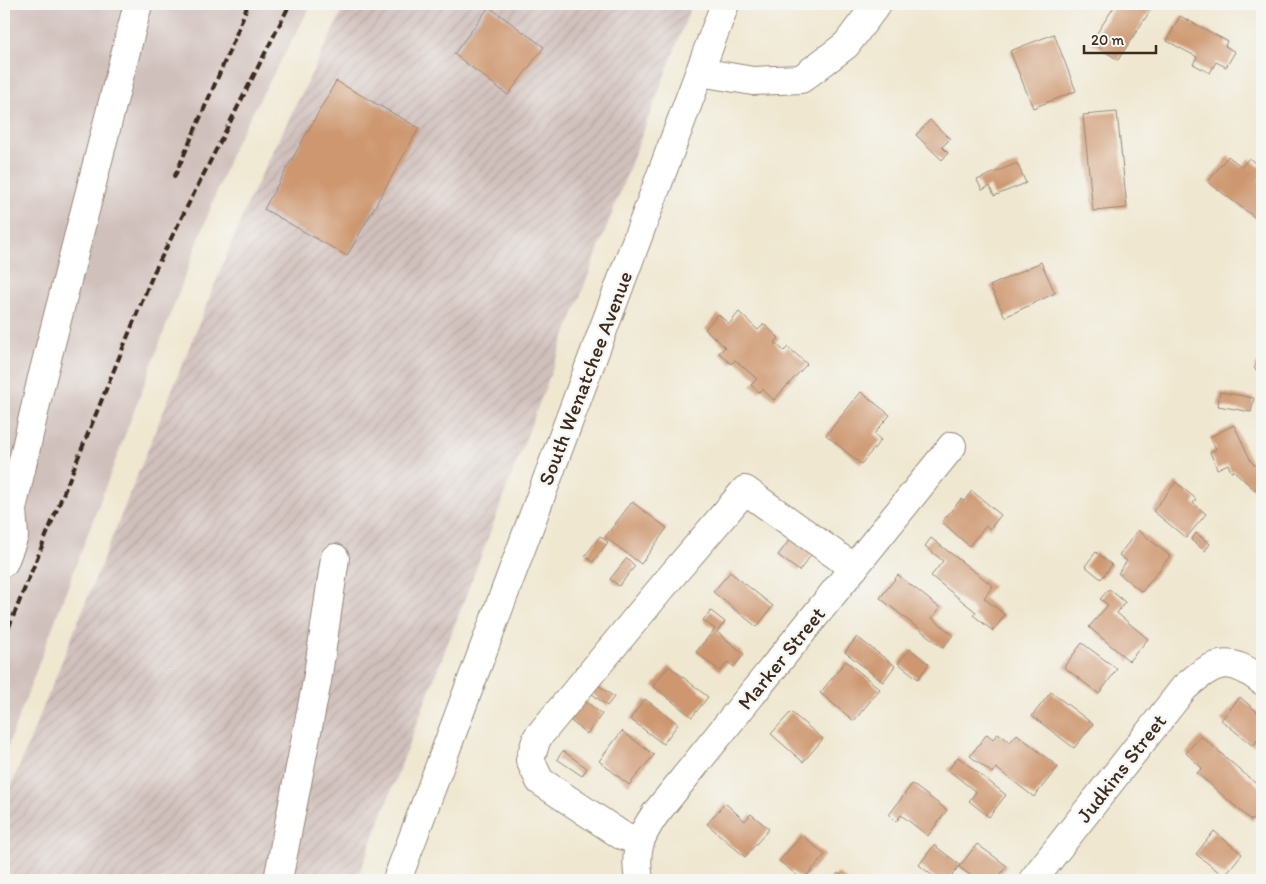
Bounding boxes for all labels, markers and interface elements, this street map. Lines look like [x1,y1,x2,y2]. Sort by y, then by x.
scale bar [1084,22,1156,54]
text: 20 m [1091,31,1125,49]
street label: South Wenatchee Avenue [533,267,637,489]
street label: Marker Street [732,601,830,715]
street label: Judkins Street [1071,709,1171,827]

